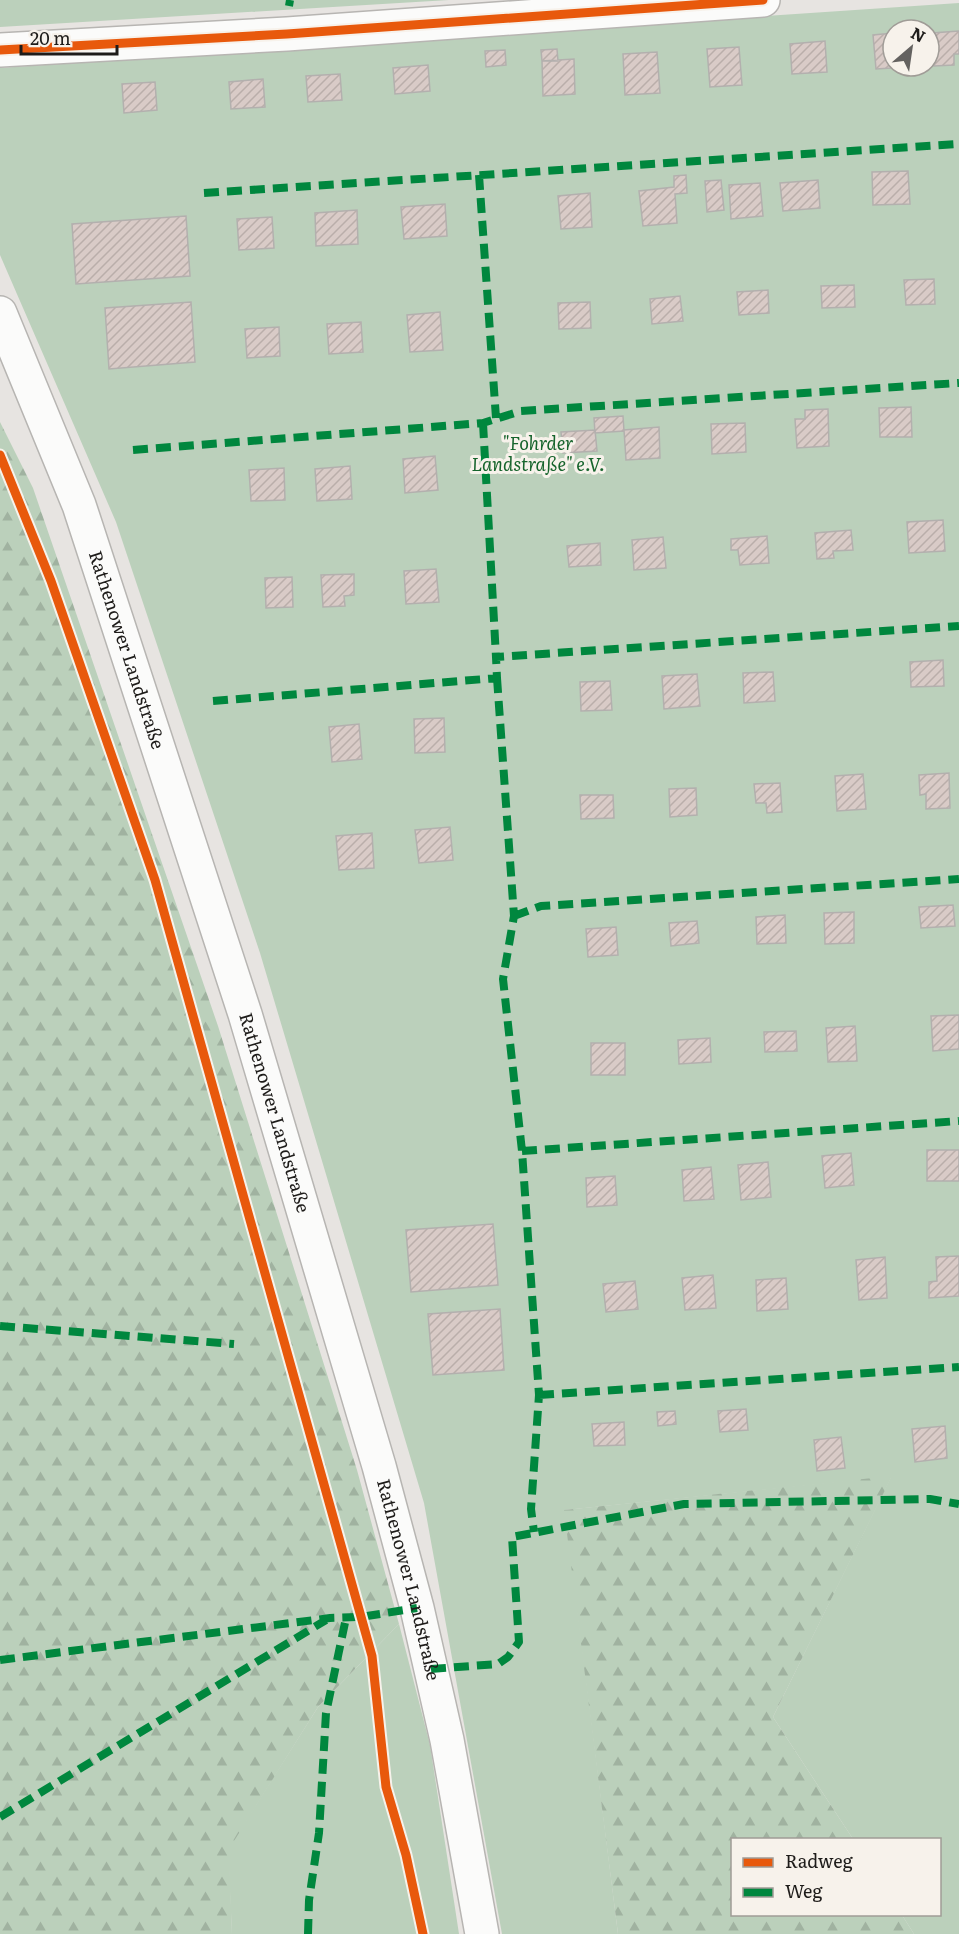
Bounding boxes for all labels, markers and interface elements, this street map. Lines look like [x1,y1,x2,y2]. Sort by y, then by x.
scale bar [21,18,117,56]
north arrow [881,18,941,78]
text: N [907,20,930,48]
text: 20 m [30,24,71,51]
park label: "Fohrder Landstraße" e.V. [471,429,605,477]
street label: Rathenower Landstraße [83,547,173,752]
street label: Rathenower Landstraße [233,1009,318,1216]
street label: Rathenower Landstraße [371,1476,448,1683]
legend [731,1838,941,1916]
text: Radweg [785,1847,854,1874]
text: Weg [785,1877,823,1904]

